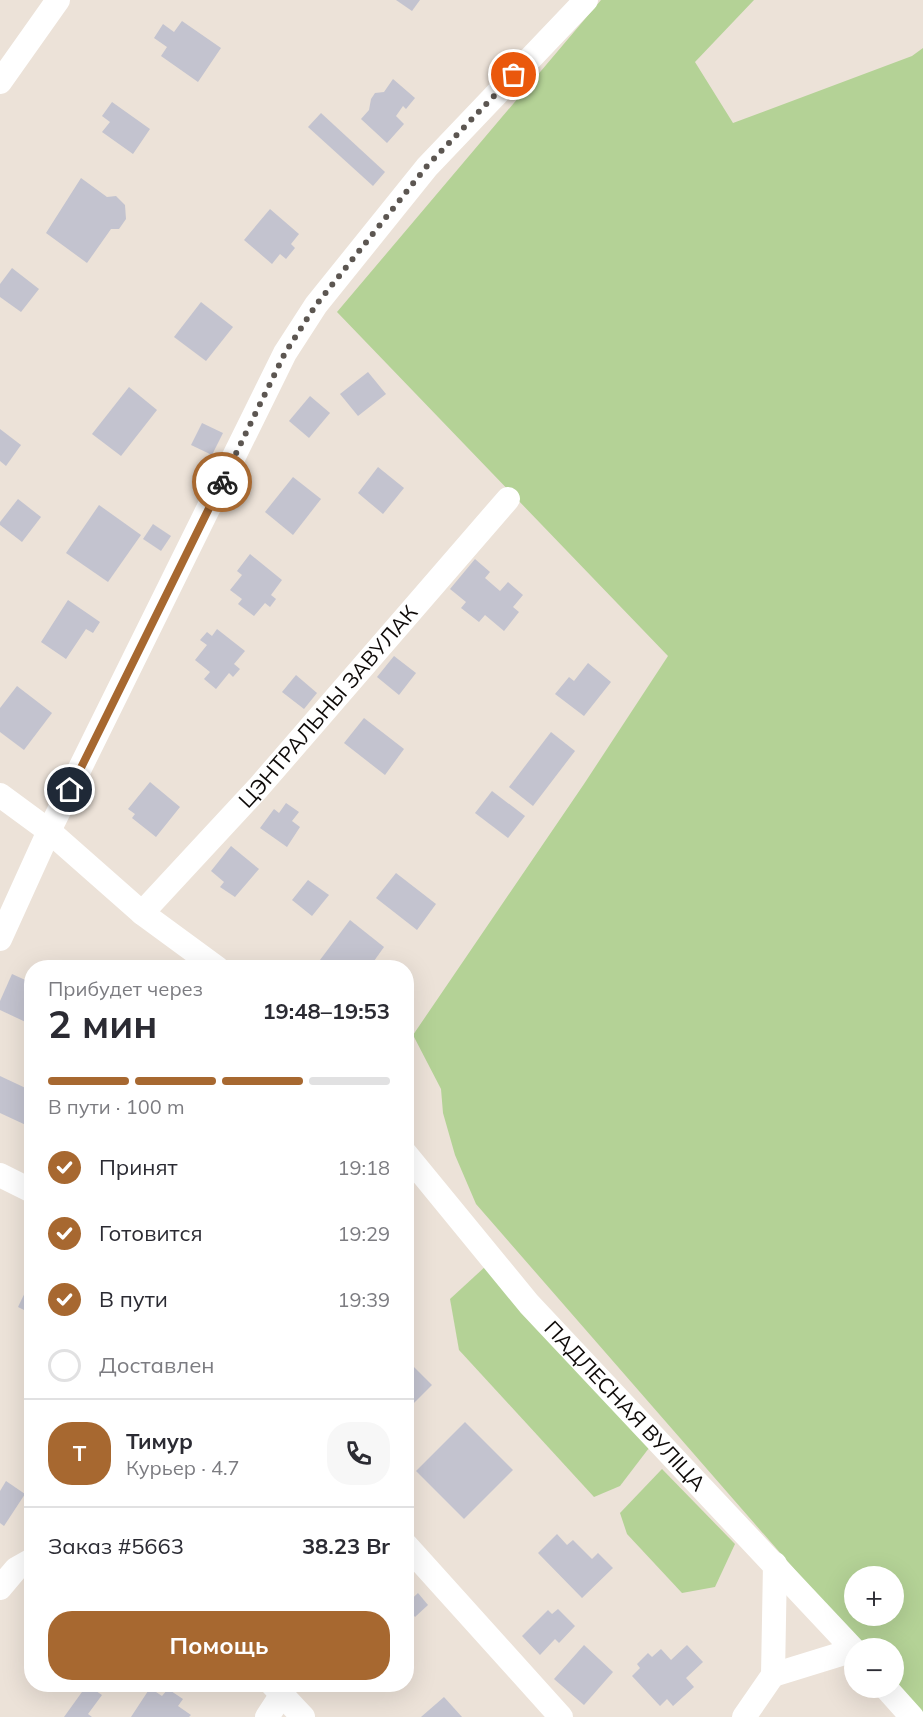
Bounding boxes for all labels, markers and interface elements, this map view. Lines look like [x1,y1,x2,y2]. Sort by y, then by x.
pin [488,49,539,100]
icon: bag [497,58,530,91]
courier [192,452,252,512]
icon: bike [206,466,239,499]
street label: ЦЭНТРАЛЬНЫ ЗАВУЛАК [233,599,422,813]
pin [44,764,95,815]
icon: home [53,773,86,806]
text: Прибудет через [48,976,203,1001]
text: 19:48–19:53 [262,997,390,1025]
text: 2 мин [48,999,157,1048]
text: В пути · 100 m [48,1094,184,1119]
icon: check [48,1151,81,1184]
text: Принят [99,1153,178,1181]
text: 19:18 [337,1155,390,1180]
icon: check [48,1217,81,1250]
text: Готовится [99,1219,203,1247]
text: 19:29 [337,1221,390,1246]
icon: check [48,1283,81,1316]
text: В пути [99,1285,168,1313]
text: 19:39 [337,1287,390,1312]
street label: ПАДЛЕСНАЯ ВУЛІЦА [539,1315,712,1496]
text: Доставлен [99,1351,215,1379]
button: phone [327,1422,390,1485]
text: Тимур [126,1427,193,1455]
text: Т [73,1439,86,1467]
text: Курьер · 4.7 [126,1455,240,1480]
text: Заказ #5663 [48,1532,184,1560]
text: 38.23 Br [302,1532,390,1560]
map controls [844,1566,904,1698]
button: + [844,1566,904,1626]
button: Помощь [48,1611,390,1680]
button: − [844,1638,904,1698]

